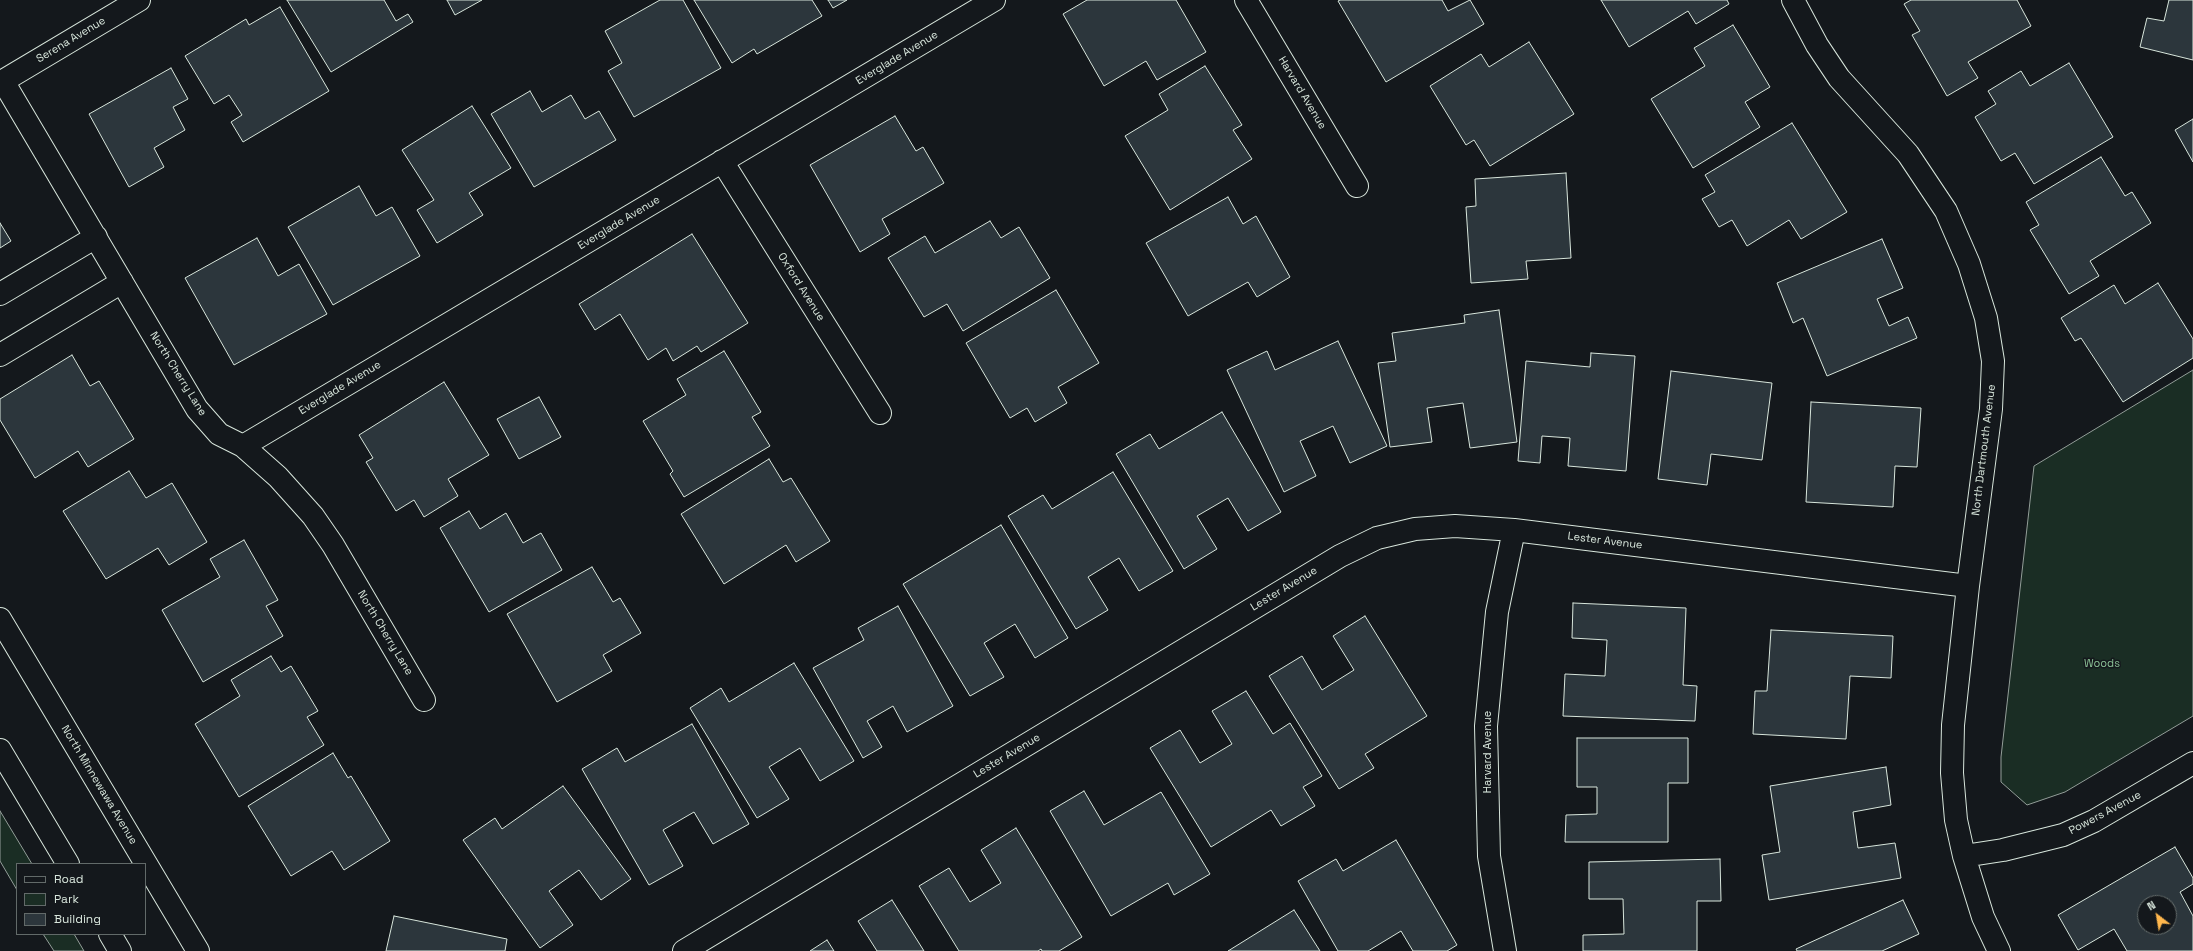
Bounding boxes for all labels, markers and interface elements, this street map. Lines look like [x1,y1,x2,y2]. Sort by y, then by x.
street label: Serena Avenue [34,14,108,66]
street label: Everglade Avenue [854,28,940,88]
street label: Harvard Avenue [1275,54,1329,132]
street label: Everglade Avenue [576,193,662,253]
street label: Oxford Avenue [775,250,827,324]
street label: North Cherry Lane [147,330,209,418]
street label: Everglade Avenue [297,358,383,418]
street label: North Dartmouth Avenue [1969,384,1999,516]
street label: Lester Avenue [1567,530,1643,552]
street label: Lester Avenue [1248,564,1320,614]
street label: North Cherry Lane [354,588,416,678]
park label: Woods [2084,657,2120,671]
street label: Harvard Avenue [1481,711,1495,793]
street label: North Minnewawa Avenue [58,723,140,847]
street label: Lester Avenue [971,731,1043,781]
street label: Powers Avenue [2067,788,2143,838]
legend [16,863,146,935]
text: Road [54,871,83,887]
text: Park [54,891,79,907]
north arrow [2137,895,2177,935]
text: N [2145,898,2158,913]
text: Building [54,911,101,927]

